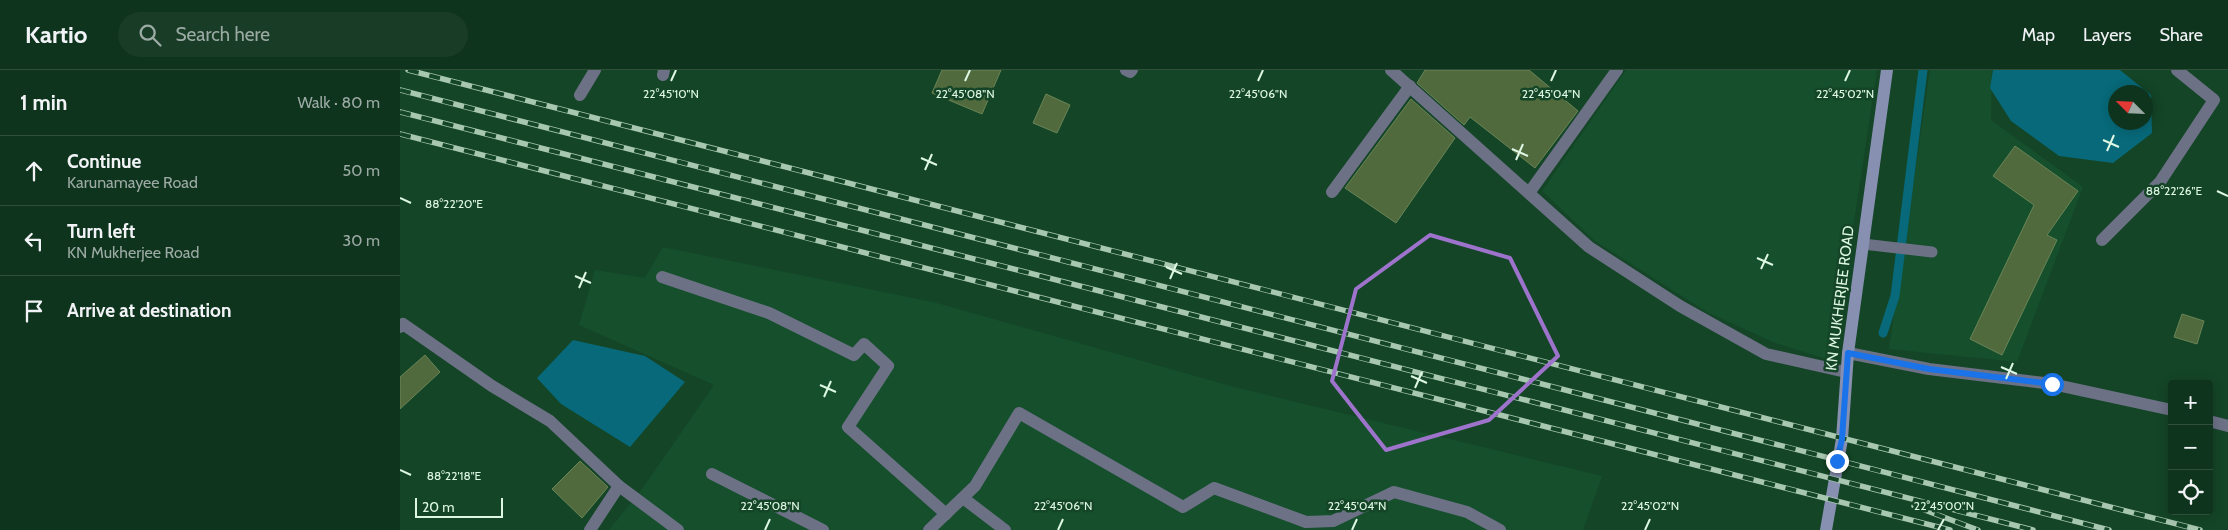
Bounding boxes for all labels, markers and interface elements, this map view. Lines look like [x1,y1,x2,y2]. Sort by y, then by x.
search box [118,12,468,57]
text: Kartio [25,20,88,49]
icon: search [136,21,164,49]
text: Search here [176,23,270,46]
text: Map [2022,24,2055,46]
text: Layers [2083,24,2132,46]
text: Share [2160,24,2203,46]
north arrow [2108,85,2153,130]
text: 22°45'10"N [643,86,699,101]
text: 22°45'08"N [935,86,995,101]
text: 22°45'06"N [1229,86,1287,101]
text: 22°45'04"N [1522,86,1580,101]
text: 22°45'02"N [1816,86,1874,101]
text: 1 min [20,90,67,115]
text: Walk · 80 m [297,93,380,112]
text: Continue [67,150,141,173]
icon: ahead [20,157,48,185]
text: 50 m [343,161,380,180]
text: Karunamayee Road [67,173,198,192]
text: 88°22'26"E [2146,183,2202,198]
text: 88°22'20"E [425,196,483,211]
text: Turn left [67,220,135,243]
street label: KN MUKHERJEE ROAD [1822,224,1858,372]
icon: left [20,227,48,255]
text: 30 m [343,231,380,250]
text: KN Mukherjee Road [67,243,199,262]
icon: arrive [20,297,48,325]
text: Arrive at destination [67,299,231,322]
route start [2041,373,2064,396]
map controls [2168,380,2213,515]
button: + [2168,380,2213,425]
button: − [2168,425,2213,470]
route end [1826,450,1849,473]
text: 88°22'18"E [427,468,482,483]
button: locate [2168,470,2213,515]
scale bar [415,495,502,518]
text: 20 m [422,498,455,516]
text: 22°45'08"N [740,498,800,513]
text: 22°45'06"N [1034,498,1092,513]
text: 22°45'04"N [1328,498,1386,513]
text: 22°45'02"N [1621,498,1679,513]
text: 22°45'00"N [1914,498,1974,513]

